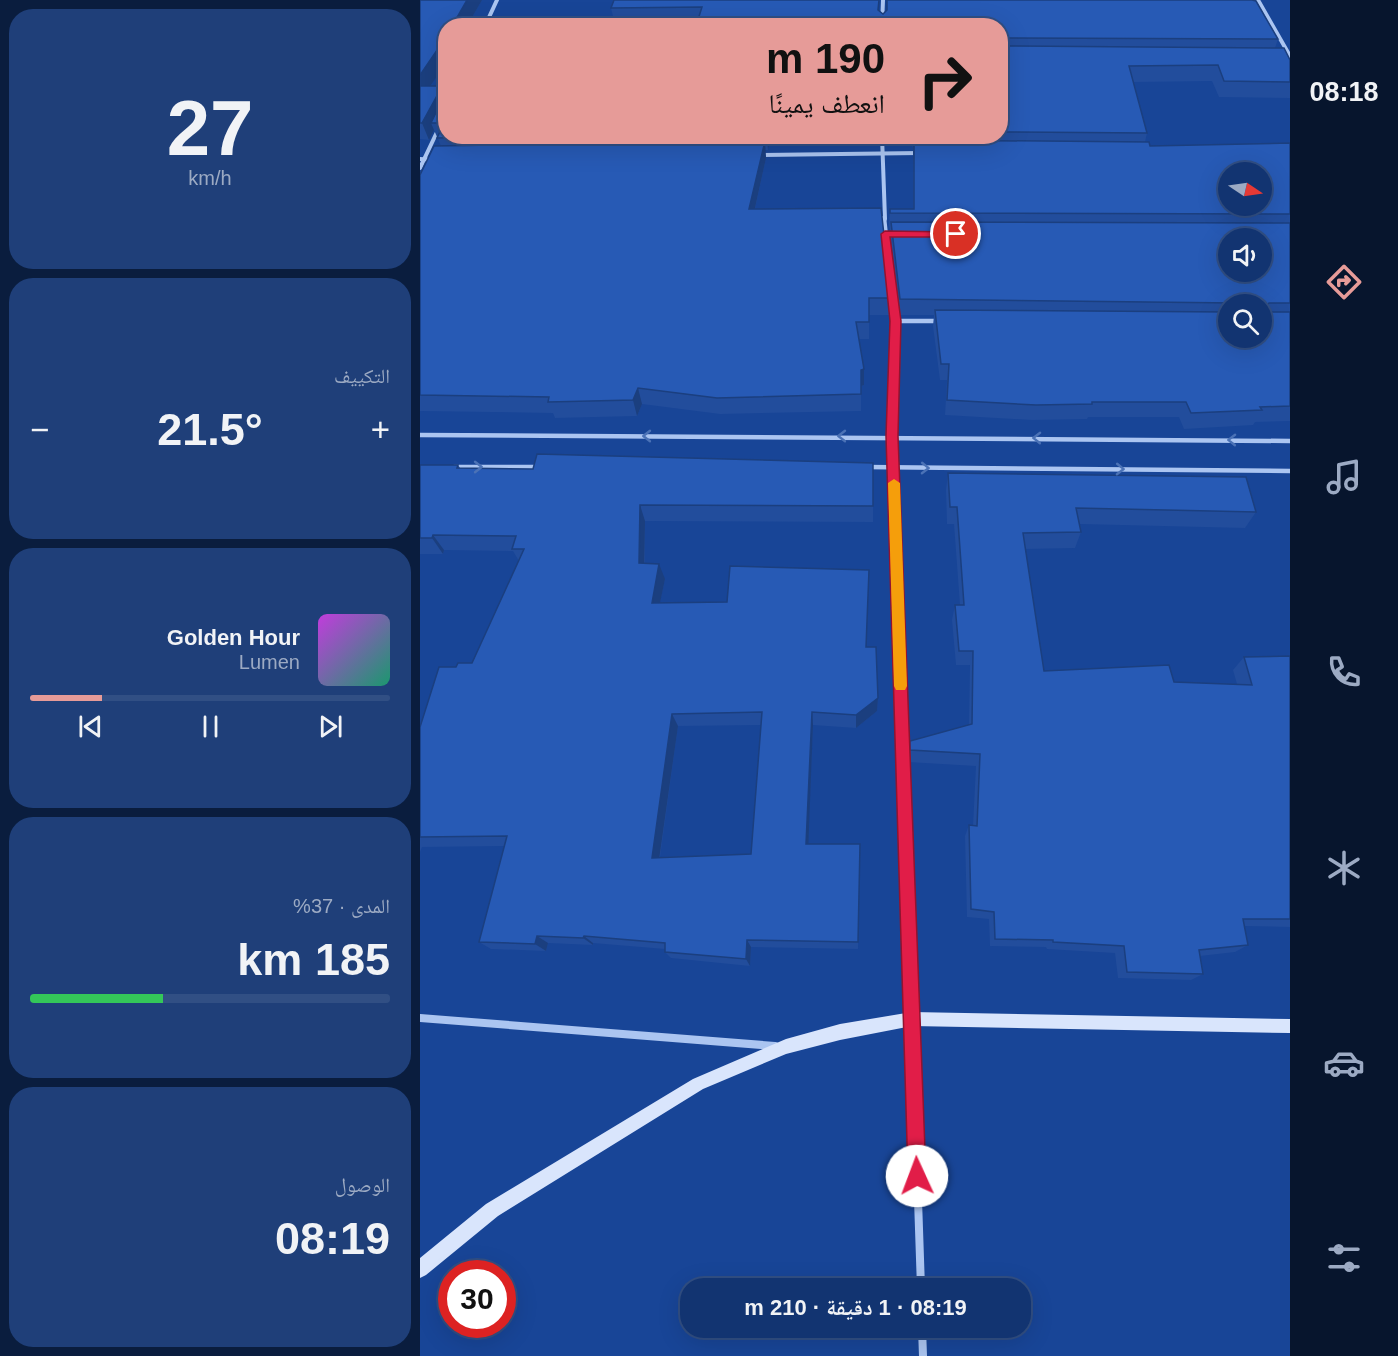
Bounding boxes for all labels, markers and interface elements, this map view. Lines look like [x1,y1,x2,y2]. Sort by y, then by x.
text: 190 m [766,35,885,82]
icon: right [906,42,984,120]
text: 08:18 [1309,77,1379,107]
text: 27 [167,84,253,172]
text: انعطف يمينًا [769,89,885,119]
north arrow [1218,162,1272,216]
map controls [1218,162,1272,348]
text: km/h [188,167,232,189]
pin [930,208,981,259]
icon: arrive [939,217,972,250]
button: sound [1218,228,1272,282]
icon: directions [1323,261,1365,303]
button: search [1218,294,1272,348]
text: التكييف [334,365,390,387]
text: 21.5° [157,404,263,455]
text: − [30,411,49,448]
text: + [371,411,390,448]
one-way arrow [642,429,651,442]
one-way arrow [837,430,846,442]
one-way arrow [1032,432,1041,444]
one-way arrow [1227,434,1236,446]
icon: music [1323,456,1365,498]
one-way arrow [474,461,483,473]
one-way arrow [921,462,930,474]
one-way arrow [1116,463,1125,476]
text: Golden Hour [167,625,300,650]
text: Lumen [239,651,300,673]
icon: phone [1323,651,1365,693]
icon: previous [74,710,107,743]
icon: pause [194,710,227,743]
icon: next [314,710,347,743]
icon: climate [1323,847,1365,889]
text: المدى · 37% [293,895,390,917]
text: 185 km [237,934,390,985]
icon: car [1323,1042,1365,1084]
position arrow [885,1144,949,1208]
text: الوصول [335,1174,390,1196]
text: 08:19 [275,1213,390,1264]
icon: filters [1323,1237,1365,1279]
speed limit sign: 30 [438,1260,516,1338]
text: 08:19 · 1 دقيقة · 210 m [744,1295,967,1320]

